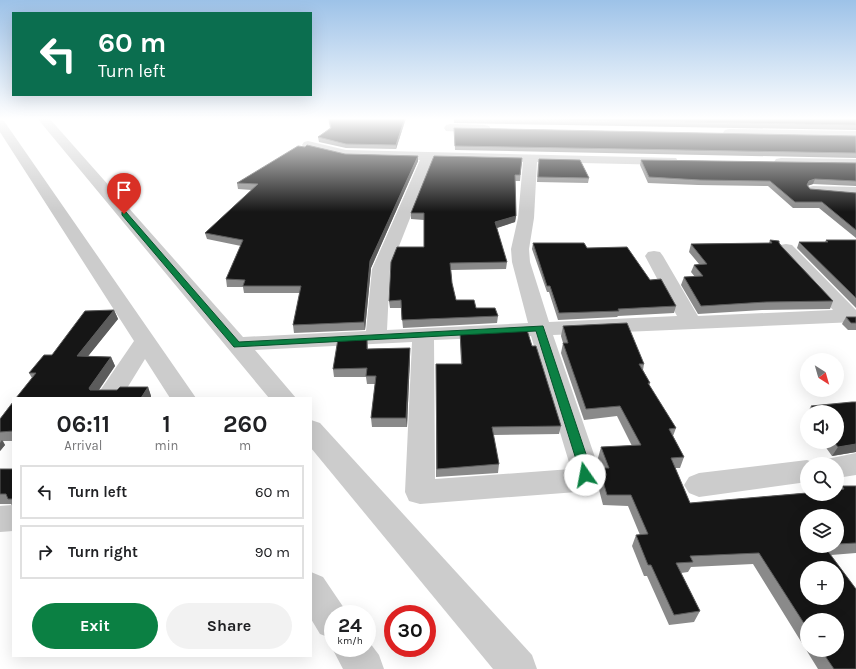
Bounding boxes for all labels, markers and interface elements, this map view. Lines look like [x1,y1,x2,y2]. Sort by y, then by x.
text: 60 m [98,26,166,59]
icon: left [32,28,84,80]
text: Turn left [98,60,166,82]
pin [107,173,141,214]
icon: arrive [113,179,135,201]
north arrow [800,353,844,397]
map controls [800,353,844,657]
button: sound [800,405,844,449]
text: 06:11 [57,410,110,438]
text: 1 [162,410,171,438]
text: 260 [223,410,267,438]
text: Arrival [64,438,102,453]
text: min [155,438,178,453]
text: m [239,438,251,453]
position arrow [564,454,606,496]
button: search [800,457,844,501]
icon: left [34,481,56,503]
text: Turn left [68,483,127,501]
text: 60 m [255,483,290,501]
button: layers [800,509,844,553]
icon: right [34,541,56,563]
text: Turn right [68,543,138,561]
text: 90 m [255,543,290,561]
button: + [800,561,844,605]
button: Exit [32,603,158,649]
button: Share [166,603,292,649]
speed limit sign: 30 [384,605,436,657]
button: − [800,613,844,657]
text: 24 [338,614,362,637]
text: km/h [337,635,363,647]

